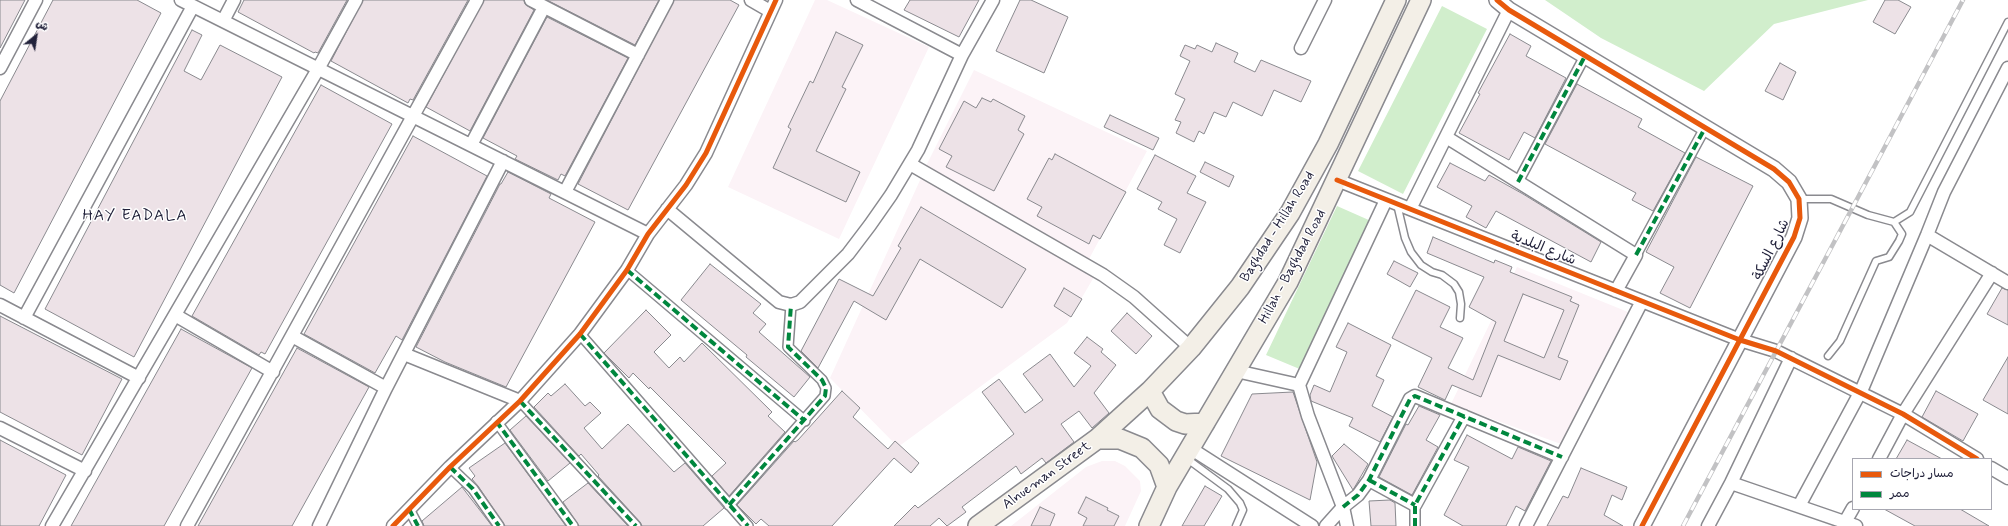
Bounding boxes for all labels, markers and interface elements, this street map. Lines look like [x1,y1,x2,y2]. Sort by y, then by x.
north arrow [16,16,56,56]
text: ش [33,17,51,35]
street label: Baghdad - Hillah Road [1237,169,1319,285]
district label: HAY EADALA [84,207,186,227]
street label: Hillah - Baghdad Road [1256,207,1330,327]
street label: شارع السكة [1750,217,1794,283]
street label: شارع البلدية [1508,228,1578,270]
street label: Alnueman Street [999,438,1095,514]
legend [1852,458,1992,510]
text: مسار دراجات [1890,466,1954,482]
text: ممر [1890,486,1909,502]

